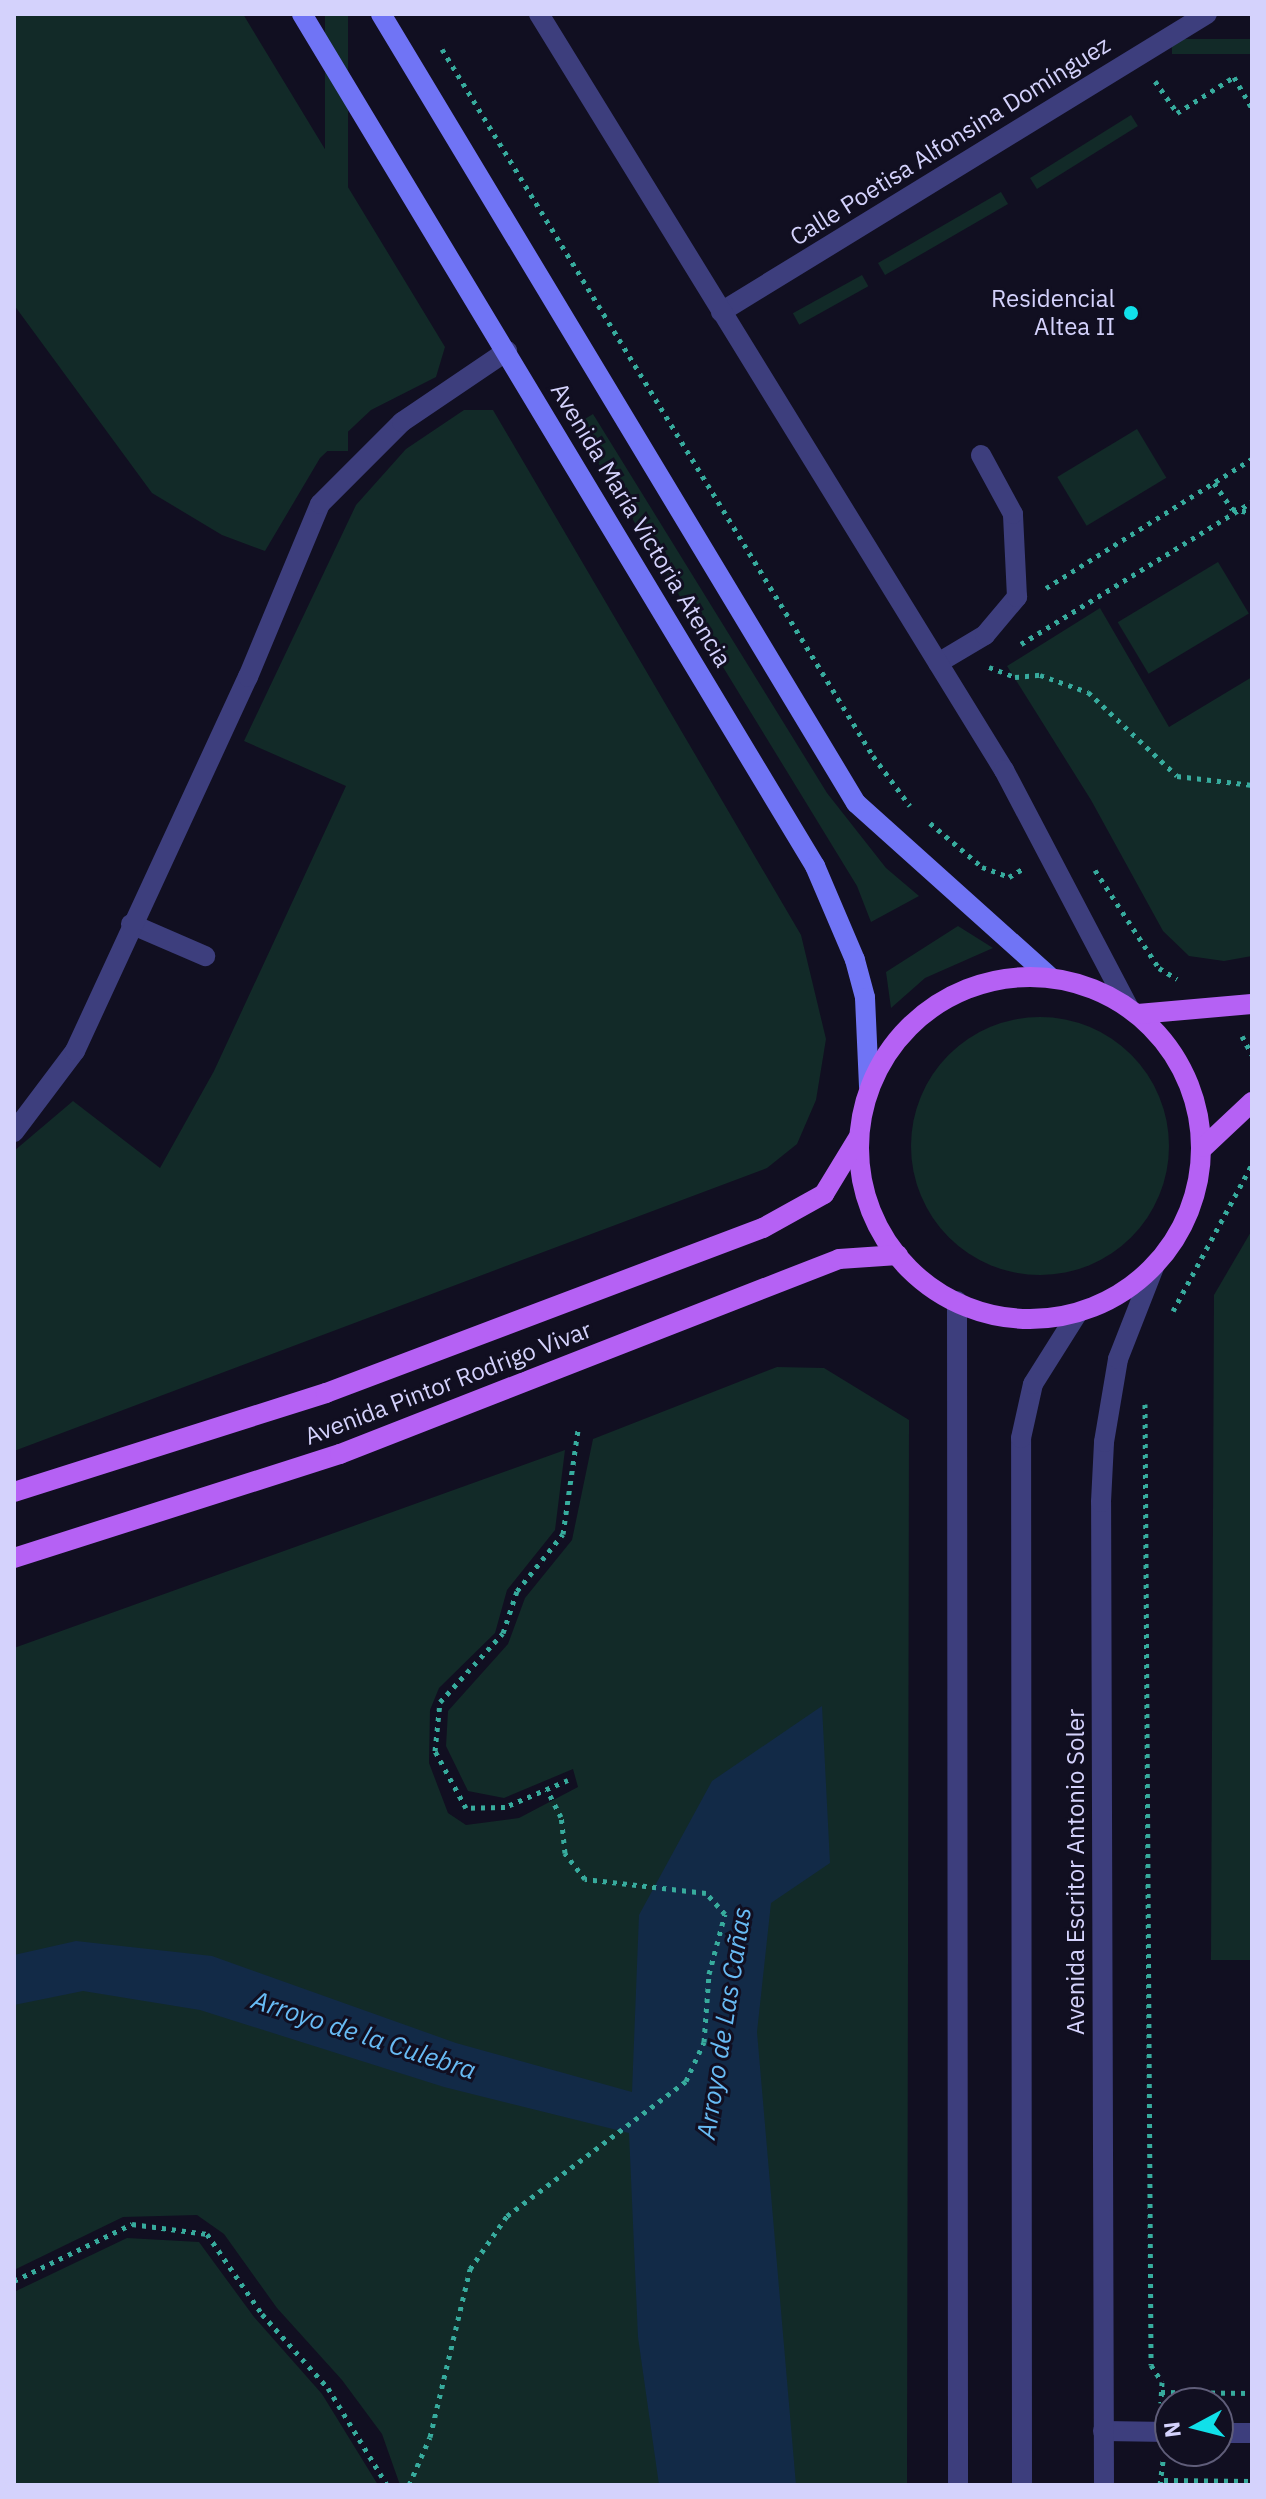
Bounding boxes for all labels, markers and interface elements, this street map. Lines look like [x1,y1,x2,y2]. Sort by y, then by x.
street label: Calle Poetisa Alfonsina Domínguez [785,30,1115,252]
place label: Residencial Altea II [991,285,1115,341]
marker: Residencial Altea II [1122,304,1140,322]
street label: Avenida María Victoria Atencia [545,378,737,672]
street label: Avenida Pintor Rodrigo Vivar [301,1315,595,1451]
street label: Avenida Escritor Antonio Soler [1062,1709,1090,2035]
water label: Arroyo de Las Cañas [690,1905,758,2141]
water label: Arroyo de la Culebra [248,1984,480,2086]
north arrow [1154,2387,1234,2467]
text: N [1156,2420,1187,2439]

